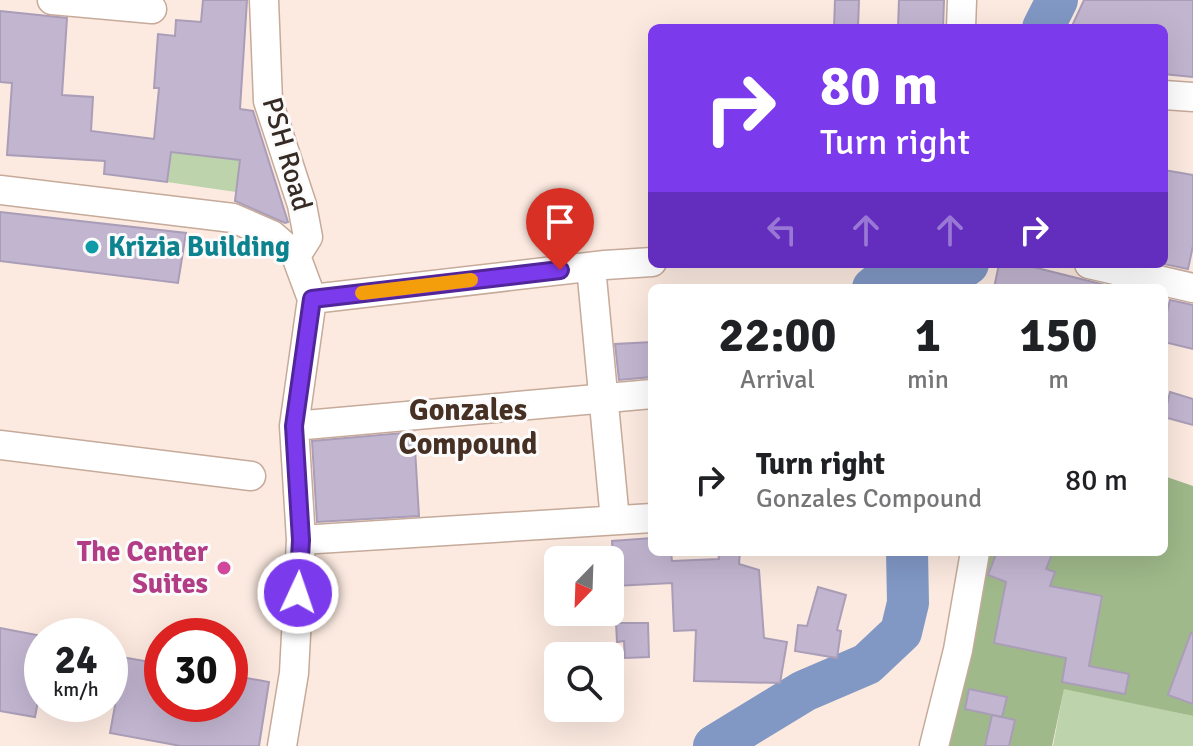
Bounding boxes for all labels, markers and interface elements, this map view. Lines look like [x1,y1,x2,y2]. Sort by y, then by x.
text: 80 m [820,51,938,120]
icon: right [688,56,792,160]
street label: PSH Road [255,93,319,215]
text: Turn right [820,120,970,165]
pin [526,188,594,270]
icon: arrive [538,200,582,244]
icon: left [760,208,804,252]
icon: ahead [844,208,888,252]
icon: ahead [928,208,972,252]
icon: right [1012,208,1056,252]
place label: Krizia Building [108,230,290,264]
marker: Krizia Building [83,238,101,256]
text: 22:00 [719,306,836,365]
text: 1 [915,306,941,365]
text: 150 [1020,306,1097,365]
text: Arrival [740,364,815,396]
text: min [907,364,949,396]
text: m [1048,364,1069,396]
district label: Gonzales Compound [399,392,537,463]
text: Turn right [756,446,885,483]
icon: right [688,458,732,502]
text: 80 m [1065,462,1128,499]
text: Gonzales Compound [756,483,982,515]
place label: The Center Suites [77,535,209,601]
north arrow [544,546,624,626]
map controls [544,546,624,722]
position arrow [256,551,340,635]
marker: The Center Suites [215,559,233,577]
speed limit sign: 30 [144,618,248,722]
text: 24 [54,635,98,685]
button: search [544,642,624,722]
text: km/h [53,677,99,702]

